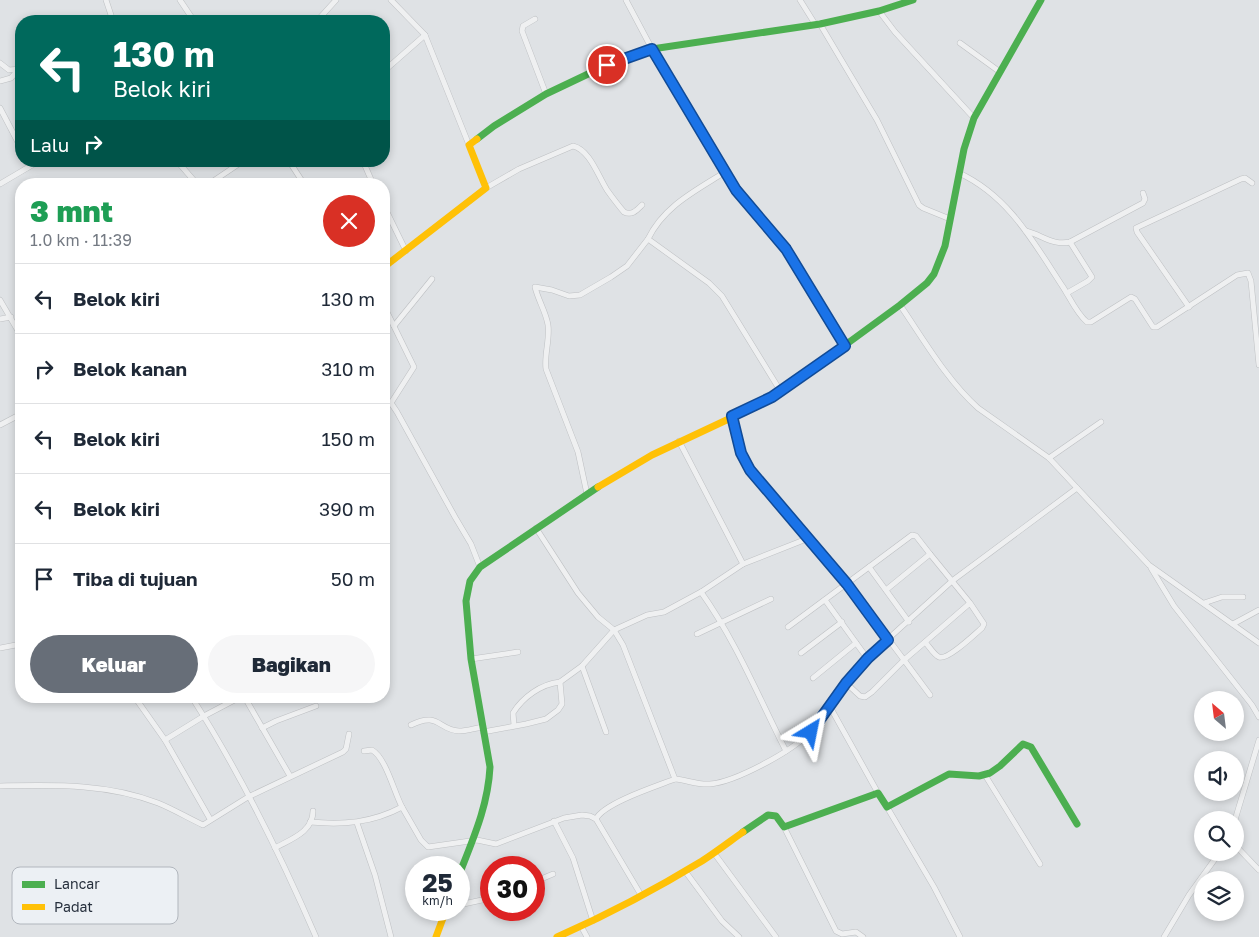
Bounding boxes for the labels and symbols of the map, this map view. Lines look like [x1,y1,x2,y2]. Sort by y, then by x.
pin [586,44,628,86]
north arrow [1194,691,1244,741]
position arrow [784,705,836,757]
speed limit sign: 30 [480,856,545,921]
legend [12,867,178,924]
text: Lancar [54,875,100,892]
text: Padat [54,898,93,915]

